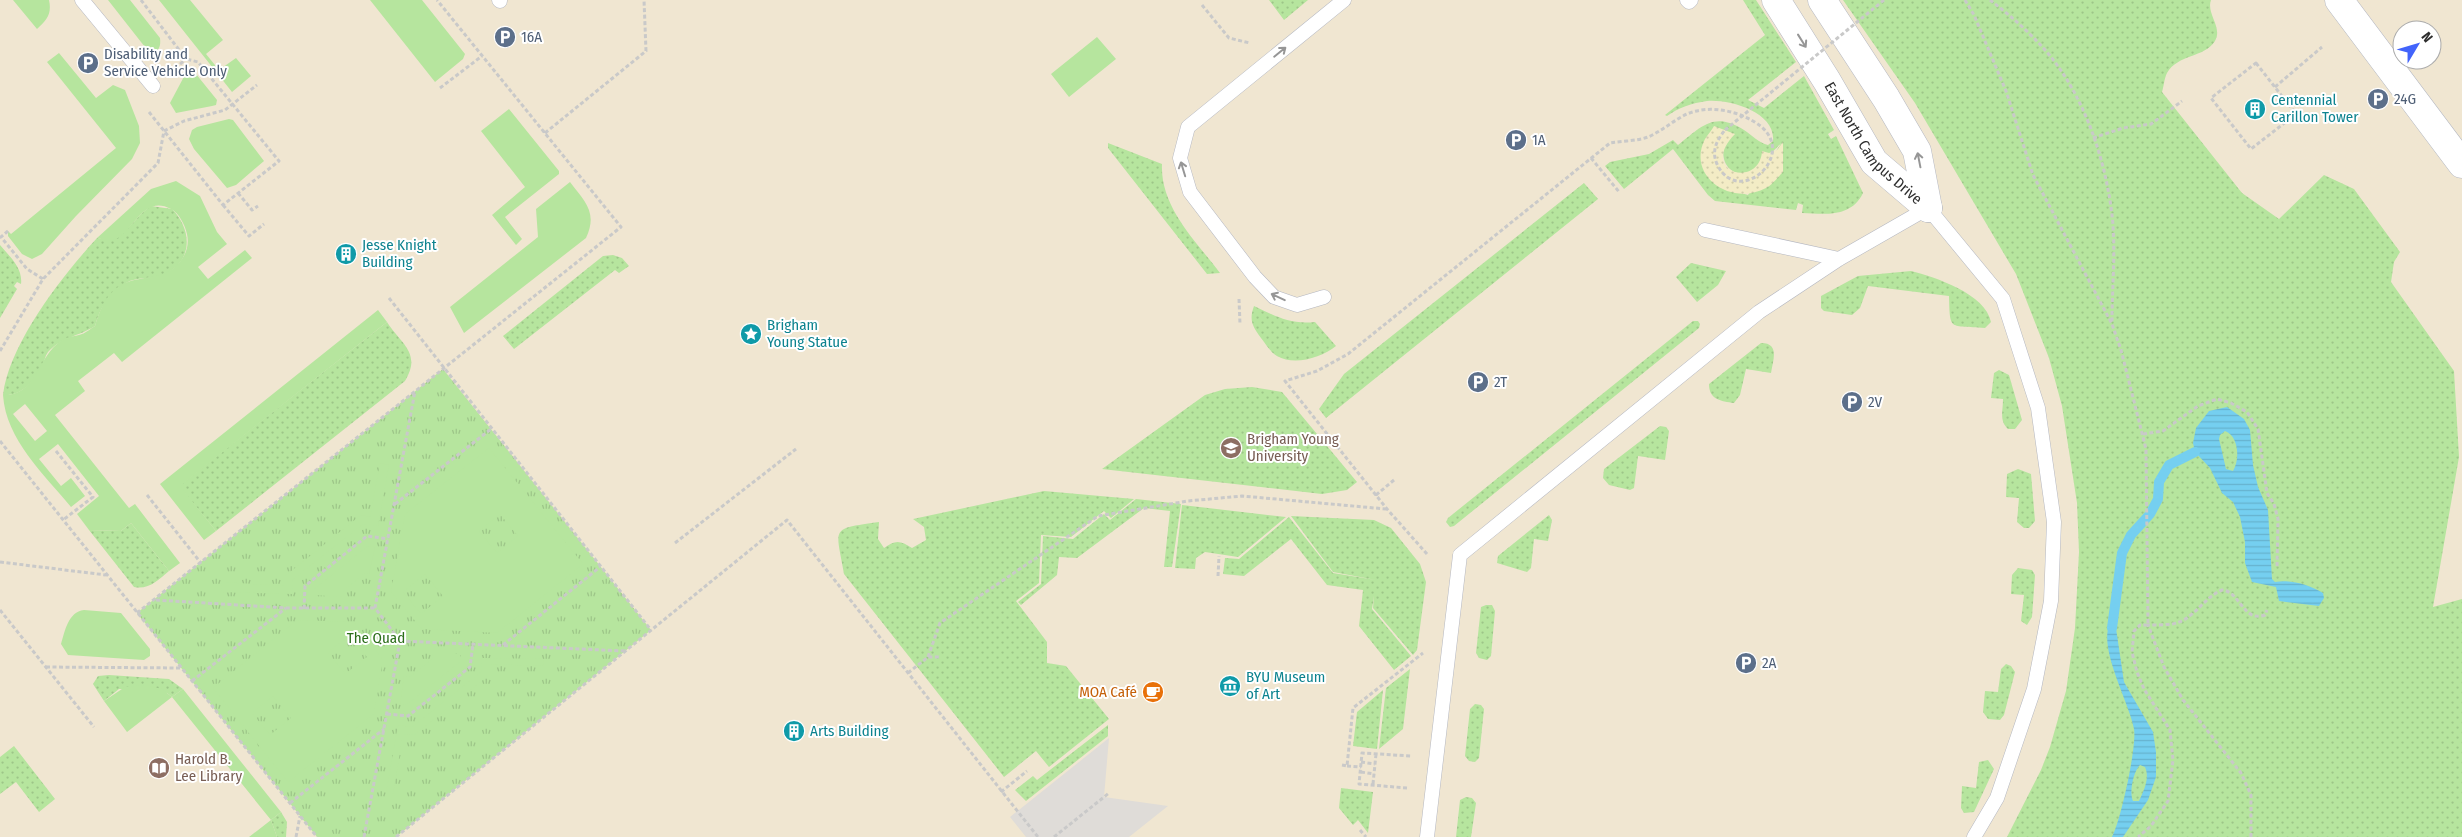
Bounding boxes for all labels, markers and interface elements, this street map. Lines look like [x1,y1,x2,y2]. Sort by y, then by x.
north arrow [2392,20,2442,70]
parking icon: 16A [493,25,517,49]
place label: 16A [521,28,542,46]
text: N [2418,29,2436,46]
one-way arrow [1797,34,1807,48]
place label: Disability and Service Vehicle Only [104,45,227,80]
one-way arrow [1273,46,1286,57]
parking icon: Disability and Service Vehicle Only [76,51,100,75]
street label: East North Campus Drive [1820,79,1926,208]
parking icon: 24G [2366,87,2390,111]
place label: 24G [2394,90,2416,108]
place label: Centennial Carillon Tower [2271,91,2359,126]
building icon: Centennial Carillon Tower [2243,97,2267,121]
parking icon: 1A [1504,128,1528,152]
place label: 1A [1532,131,1546,149]
one-way arrow [1913,152,1923,168]
one-way arrow [1178,161,1188,177]
place label: Jesse Knight Building [362,236,437,271]
building icon: Jesse Knight Building [334,242,358,266]
one-way arrow [1271,292,1286,302]
place label: Brigham Young Statue [767,316,848,351]
place icon: Brigham Young Statue [739,322,763,346]
parking icon: 2T [1466,370,1490,394]
place label: 2T [1494,373,1507,391]
parking icon: 2V [1840,390,1864,414]
place label: 2V [1868,393,1882,411]
place label: Brigham Young University [1247,430,1339,465]
school or university icon: Brigham Young University [1219,436,1243,460]
park label: The Quad [347,629,405,647]
parking icon: 2A [1734,651,1758,675]
place label: 2A [1762,654,1777,672]
place label: BYU Museum of Art [1246,668,1325,703]
museum icon: BYU Museum of Art [1218,674,1242,698]
cafe icon: MOA Café [1141,680,1165,704]
place label: MOA Café [1079,683,1137,701]
building icon: Arts Building [782,719,806,743]
place label: Arts Building [810,722,888,740]
place label: Harold B. Lee Library [175,750,242,785]
library icon: Harold B. Lee Library [147,756,171,780]

